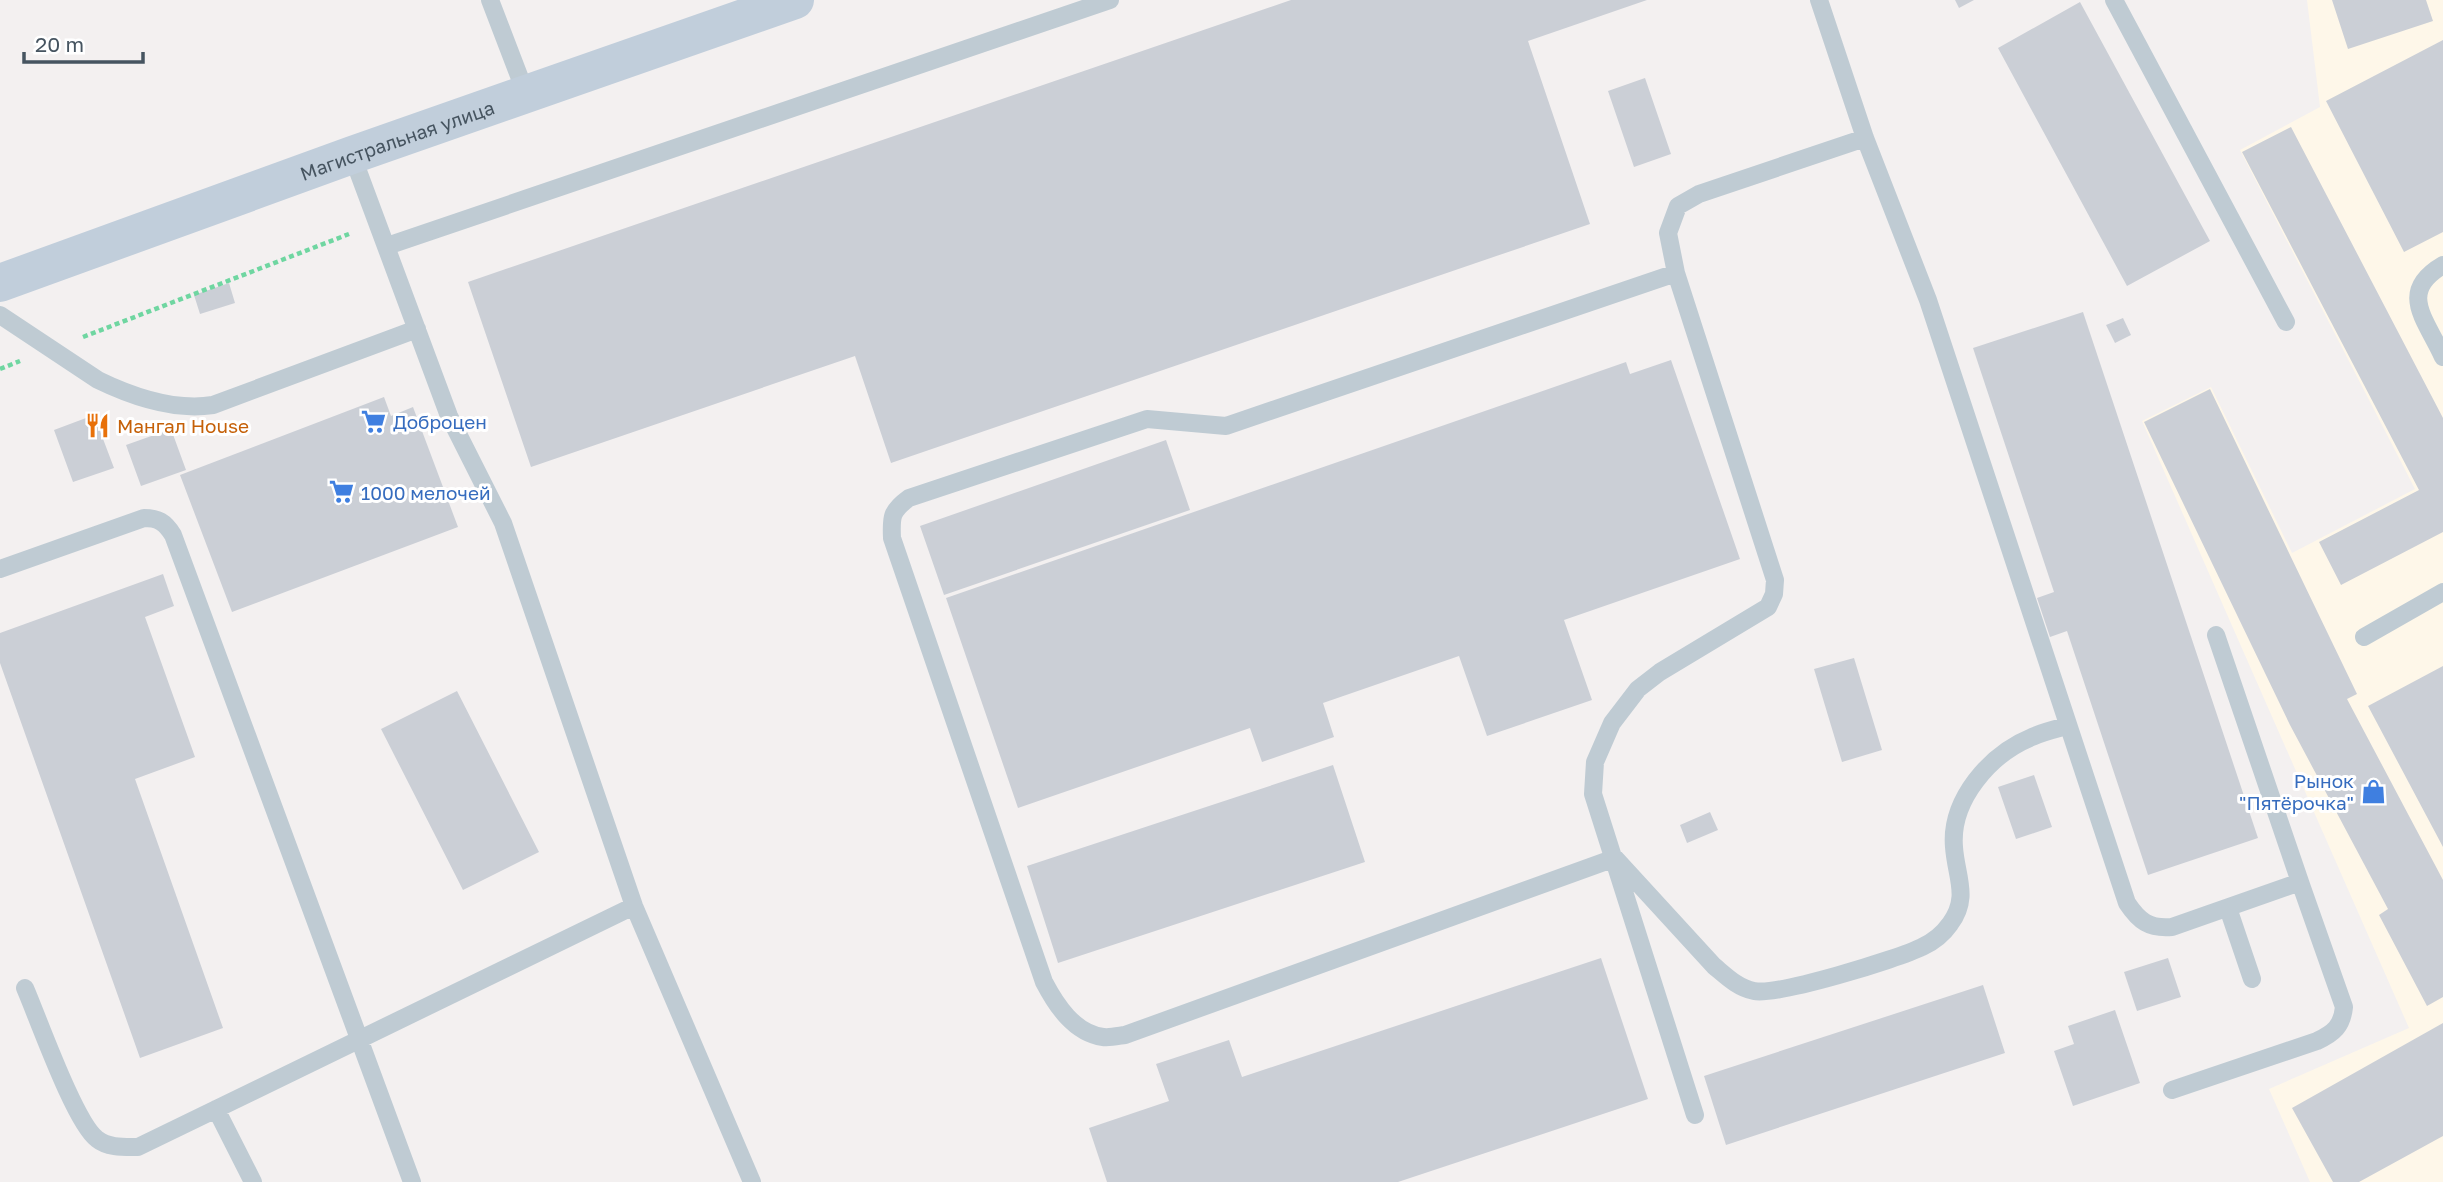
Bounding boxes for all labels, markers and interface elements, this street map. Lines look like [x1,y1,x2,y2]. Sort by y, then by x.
scale bar [24,21,144,65]
text: 20 m [35,31,84,57]
street label: Магистральная улица [297,95,497,185]
supermarket icon: Доброцен [359,407,387,435]
place label: Доброцен [393,410,487,433]
restaurant icon: Мангал House [83,411,111,439]
place label: Мангал House [117,414,249,437]
supermarket icon: 1000 мелочей [327,478,355,506]
place label: 1000 мелочей [361,481,491,504]
place label: Рынок "Пятёрочка" [2239,769,2354,814]
shop icon: Рынок "Пятёрочка" [2360,777,2388,805]

